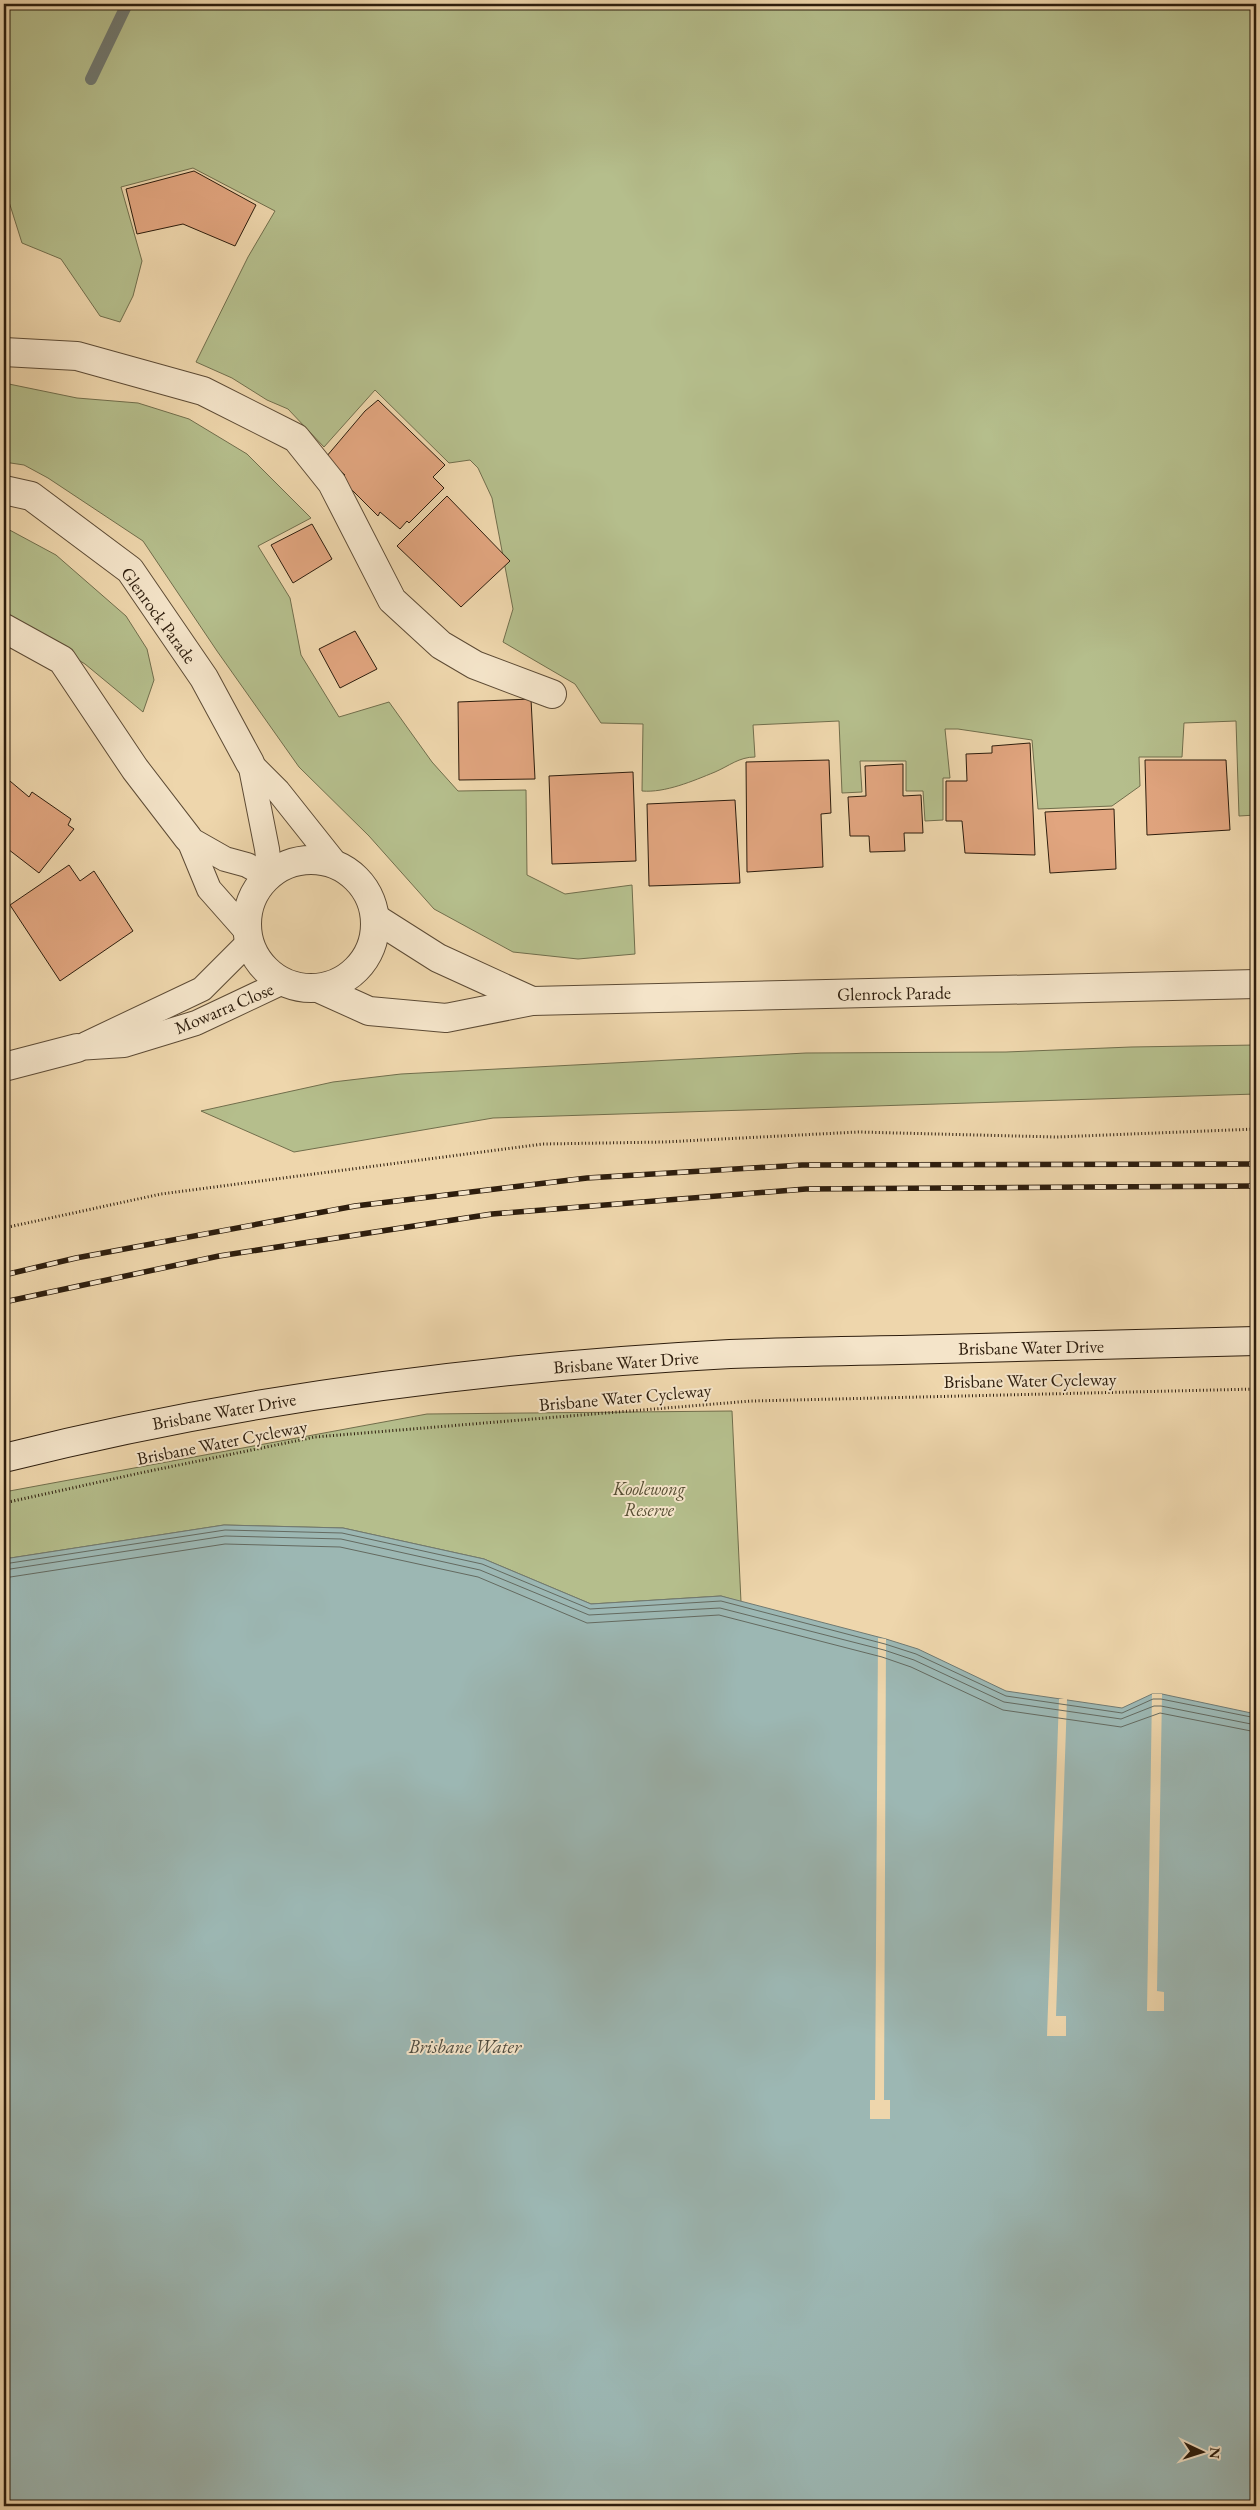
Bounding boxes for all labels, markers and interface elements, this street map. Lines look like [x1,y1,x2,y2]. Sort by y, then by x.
street label: Glenrock Parade [116,562,202,668]
street label: Mowarra Close [171,977,277,1039]
street label: Glenrock Parade [837,981,951,1005]
street label: Brisbane Water Drive [958,1334,1104,1360]
street label: Brisbane Water Drive [553,1345,699,1379]
street label: Brisbane Water Cycleway [943,1367,1117,1393]
street label: Brisbane Water Cycleway [538,1378,712,1416]
street label: Brisbane Water Drive [150,1387,298,1435]
street label: Brisbane Water Cycleway [135,1414,309,1470]
park label: Koolewong Reserve [612,1477,686,1521]
water label: Brisbane Water [408,2034,522,2059]
north arrow [1178,2428,1228,2478]
text: N [1206,2447,1224,2460]

